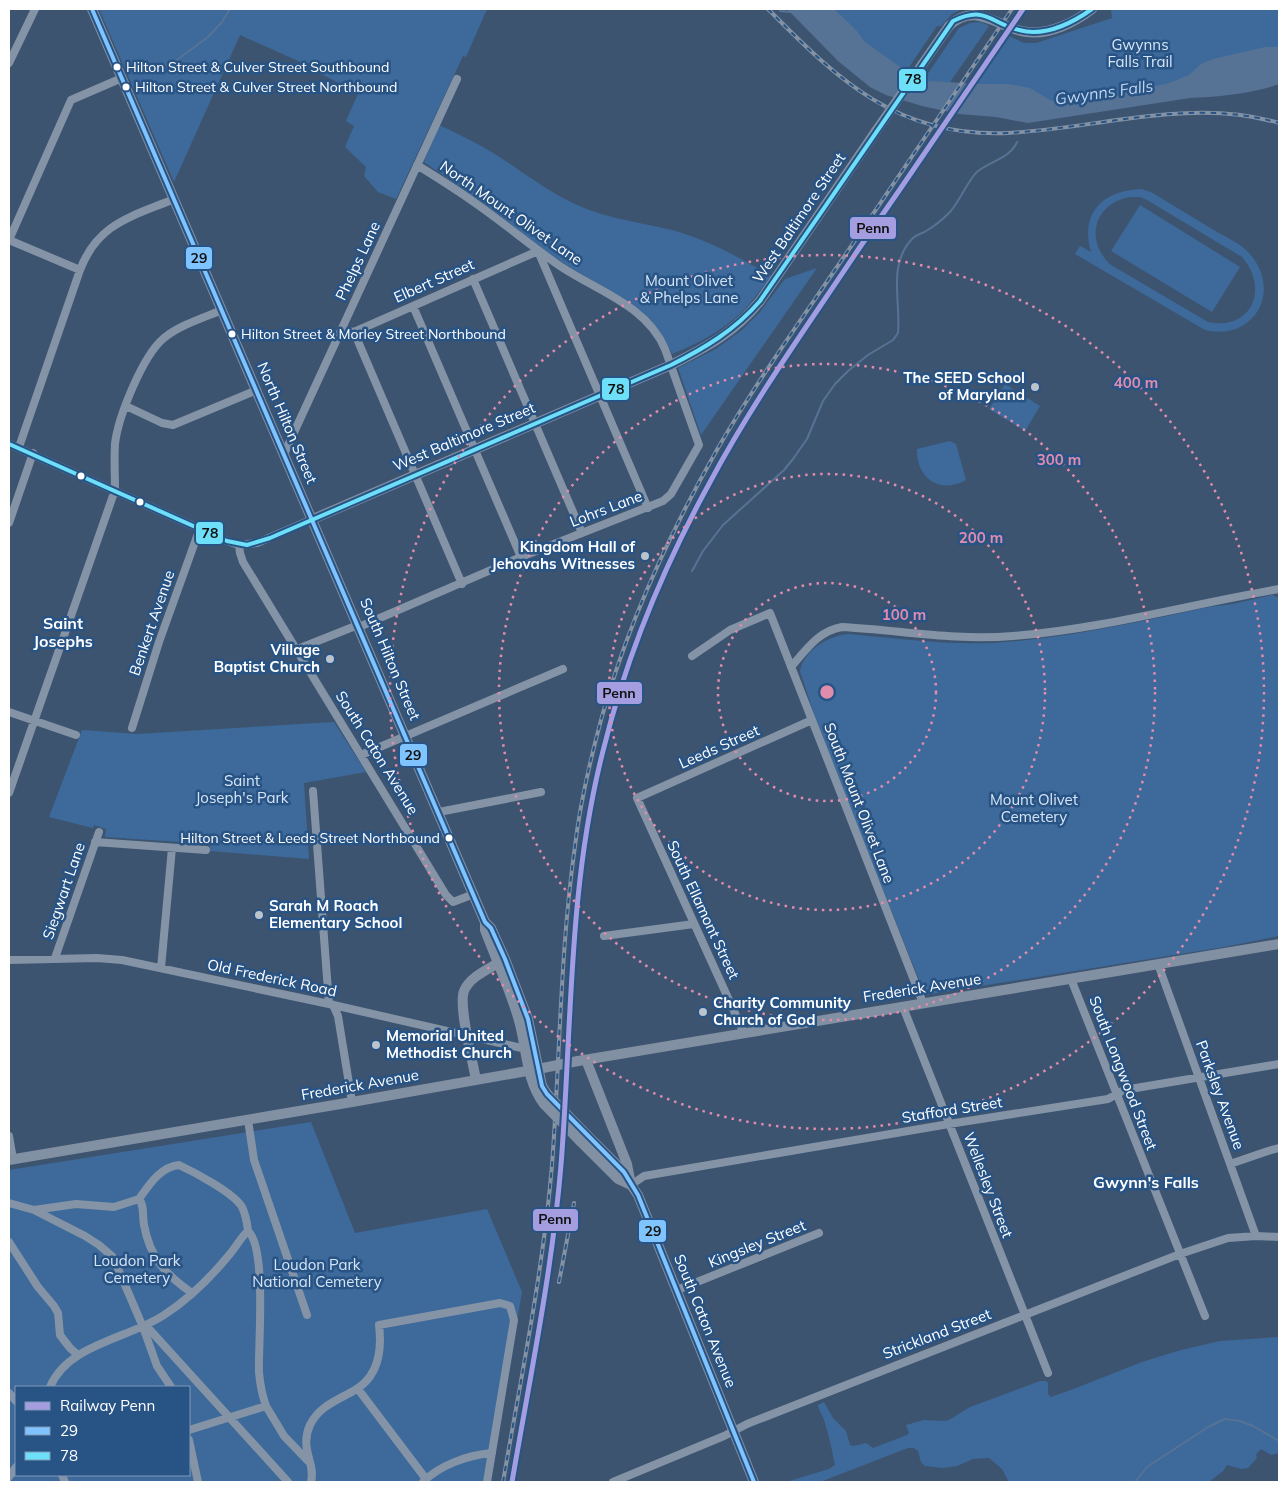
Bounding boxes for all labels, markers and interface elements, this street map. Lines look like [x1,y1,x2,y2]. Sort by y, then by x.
park label: Gwynns Falls Trail [1107,35,1173,71]
place label: Hilton Street & Culver Street Southbound [126,58,389,76]
marker: Hilton Street & Culver Street Southbound [112,62,122,72]
line badge: 78 [898,68,927,92]
text: 78 [905,70,921,88]
water label: Gwynns Falls [1054,75,1154,109]
place label: Hilton Street & Culver Street Northbound [135,78,397,96]
marker: Hilton Street & Culver Street Northbound [121,82,131,92]
street label: West Baltimore Street [748,149,849,286]
street label: North Mount Olivet Lane [436,156,586,269]
line badge: Penn [849,216,897,240]
street label: Phelps Lane [331,218,384,303]
text: Penn [856,219,890,237]
line badge: 29 [185,246,213,270]
text: 29 [191,249,207,267]
street label: Elbert Street [391,254,477,307]
park label: Mount Olivet & Phelps Lane [640,271,738,307]
place label: Hilton Street & Morley Street Northbound [241,325,506,343]
marker: Hilton Street & Morley Street Northbound [227,329,237,339]
street label: North Hilton Street [253,359,322,486]
place label: The SEED School of Maryland [903,368,1025,404]
text: 400 m [1114,373,1158,392]
line badge: 78 [601,377,630,401]
text: 78 [608,380,624,398]
marker: The SEED School of Maryland [1029,381,1041,393]
street label: West Baltimore Street [390,398,538,475]
text: 300 m [1037,450,1081,469]
unlabelled marker [76,471,86,481]
street label: Lohrs Lane [567,486,645,531]
unlabelled marker [135,497,145,507]
line badge: 78 [195,521,224,545]
text: 78 [202,524,218,542]
text: 200 m [959,528,1003,547]
place label: Kingdom Hall of Jehovahs Witnesses [491,537,635,573]
marker: Kingdom Hall of Jehovahs Witnesses [639,550,651,562]
street label: Benkert Avenue [125,568,178,678]
street label: South Hilton Street [356,595,425,723]
text: 100 m [882,605,926,624]
district label: Saint Josephs [33,613,93,651]
place label: Village Baptist Church [214,640,320,676]
marker: Village Baptist Church [324,653,336,665]
line badge: Penn [596,681,643,705]
centre of rings [818,683,836,701]
text: Penn [602,684,636,702]
street label: South Caton Avenue [332,687,423,818]
street label: Leeds Street [676,720,762,773]
street label: South Mount Olivet Lane [820,720,899,886]
line badge: 29 [399,743,428,767]
text: 29 [405,746,421,764]
park label: Saint Joseph's Park [195,771,289,807]
park label: Mount Olivet Cemetery [990,790,1078,826]
place label: Hilton Street & Leeds Street Northbound [180,829,440,847]
marker: Hilton Street & Leeds Street Northbound [444,833,454,843]
street label: South Ellamont Street [663,838,744,982]
street label: Siegwart Lane [38,840,89,942]
place label: Sarah M Roach Elementary School [269,896,402,932]
marker: Sarah M Roach Elementary School [253,909,265,921]
street label: Old Frederick Road [206,955,339,1001]
street label: Frederick Avenue [862,969,982,1006]
place label: Charity Community Church of God [713,993,852,1029]
street label: South Longwood Street [1085,993,1162,1153]
marker: Charity Community Church of God [697,1006,709,1018]
place label: Memorial United Methodist Church [386,1026,512,1062]
street label: Parksley Avenue [1192,1038,1249,1152]
marker: Memorial United Methodist Church [370,1039,382,1051]
street label: Frederick Avenue [300,1065,420,1104]
street label: Stafford Street [900,1092,1004,1127]
street label: Wellesley Street [960,1129,1017,1240]
district label: Gwynn's Falls [1093,1172,1199,1192]
line badge: Penn [532,1208,579,1232]
text: Penn [538,1210,572,1228]
street label: Kingsley Street [705,1215,808,1272]
line badge: 29 [638,1219,667,1243]
text: 29 [645,1222,661,1240]
park label: Loudon Park Cemetery [93,1251,181,1287]
street label: South Caton Avenue [670,1251,741,1390]
park label: Loudon Park National Cemetery [252,1255,382,1291]
street label: Strickland Street [880,1304,994,1363]
legend [15,1386,190,1476]
text: Railway Penn [60,1396,155,1415]
text: 29 [60,1421,78,1440]
text: 78 [60,1446,78,1465]

